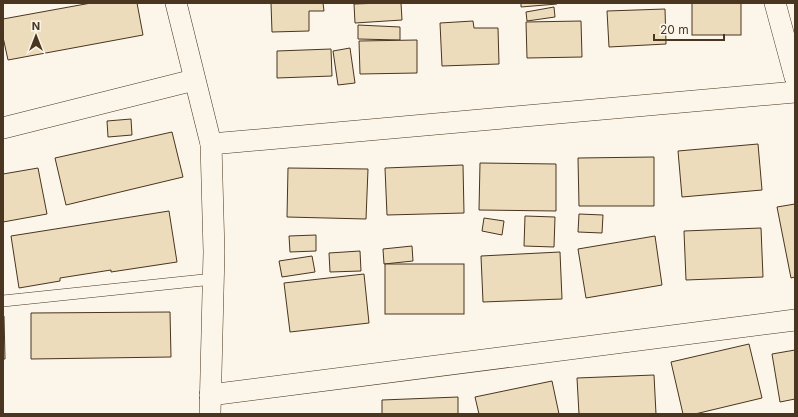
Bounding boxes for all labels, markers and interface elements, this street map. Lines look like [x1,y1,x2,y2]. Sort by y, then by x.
north arrow [16,16,56,56]
scale bar [654,16,724,42]
text: N [32,19,40,33]
text: 20 m [660,22,689,37]

